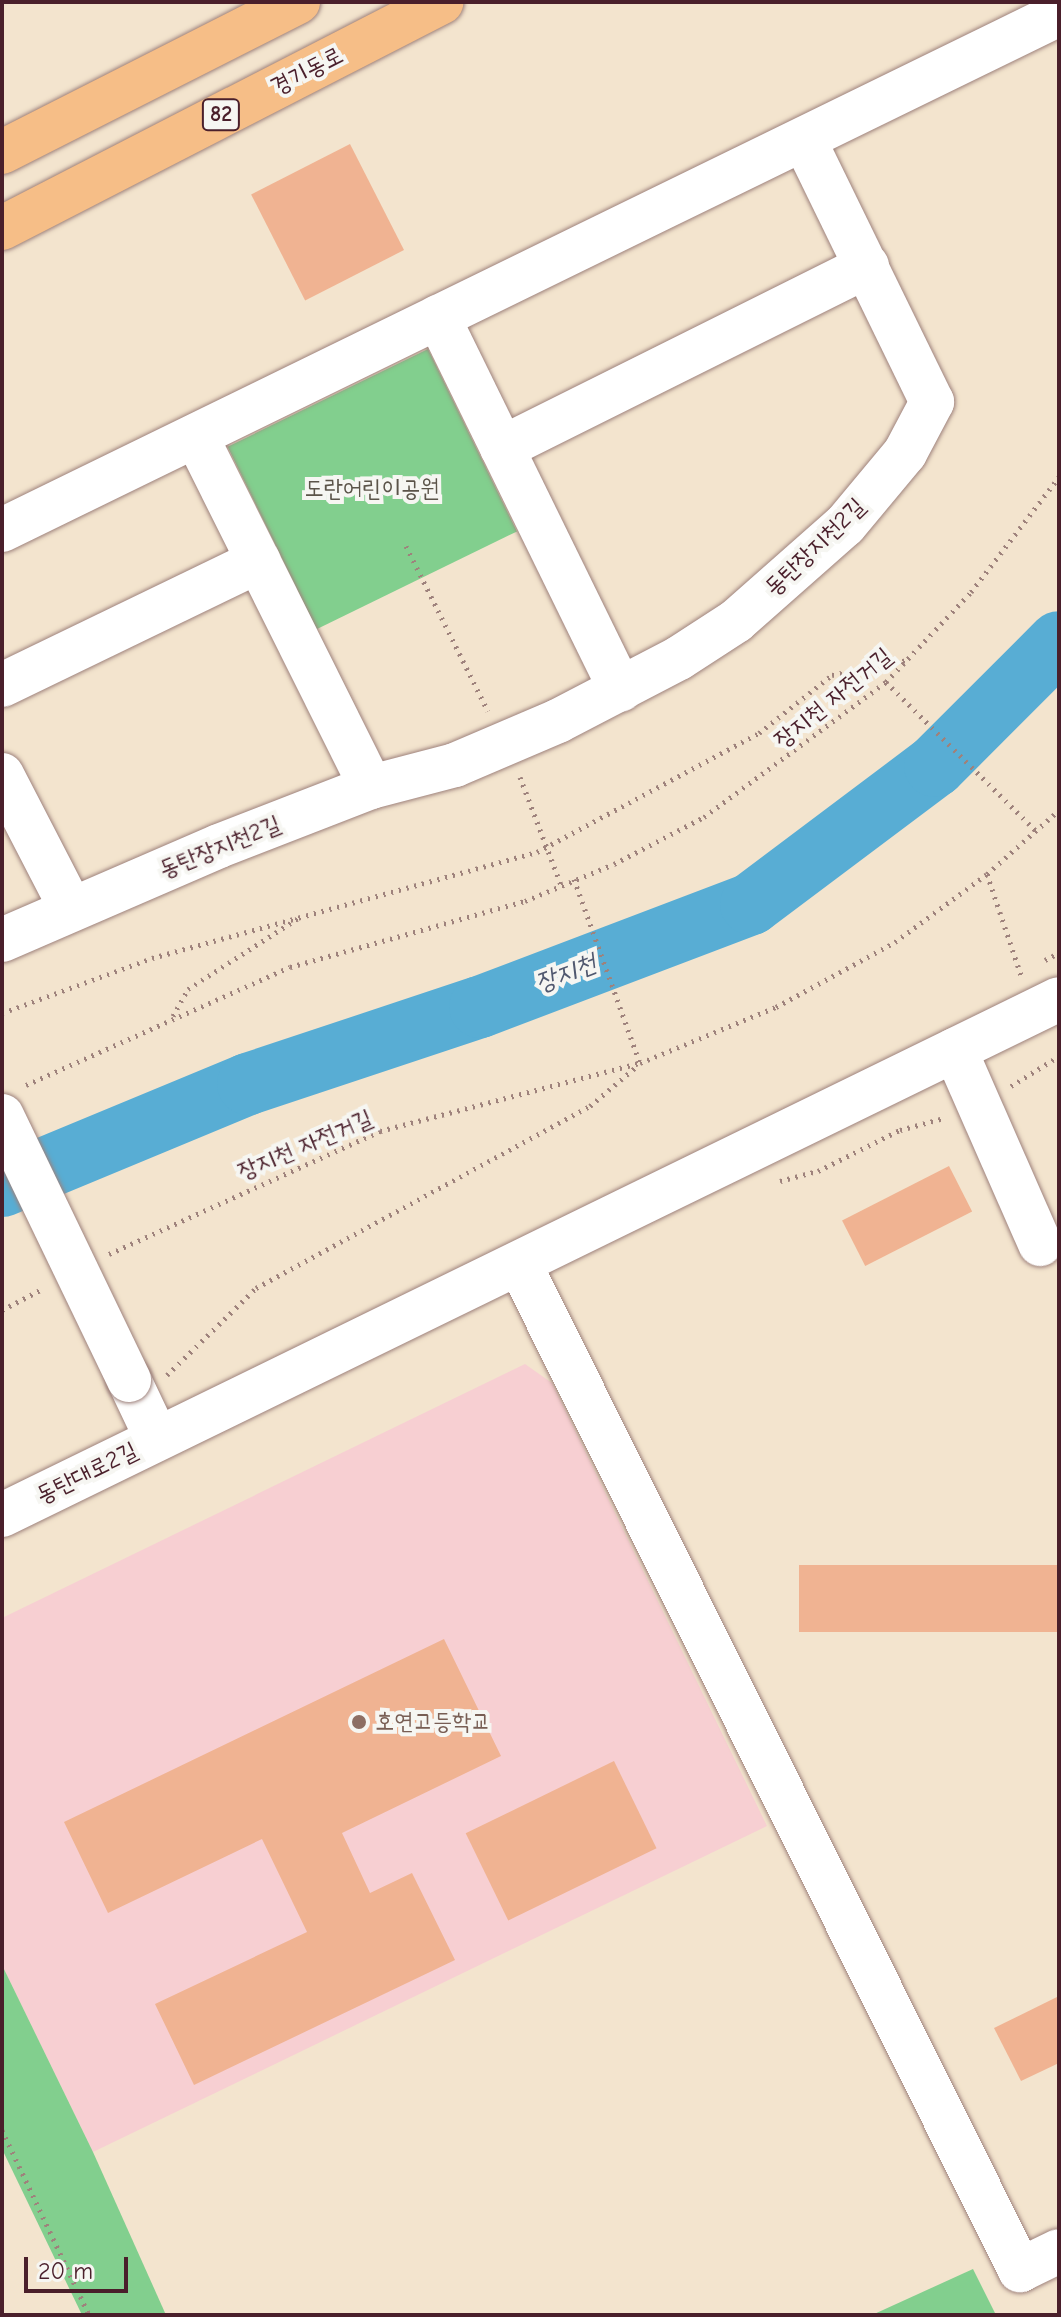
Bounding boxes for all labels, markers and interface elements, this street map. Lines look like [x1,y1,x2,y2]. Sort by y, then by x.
street label: 경기동로 [266,41,348,101]
road number: 82 [201,97,241,133]
park label: 도란어린이공원 [304,475,440,503]
street label: 동탄장지천2길 [759,492,871,602]
street label: 장지천 자전거길 [768,642,898,754]
street label: 동탄장지천2길 [155,810,285,884]
water label: 장지천 [531,948,601,1000]
street label: 장지천 자전거길 [233,1104,377,1186]
street label: 동탄대로2길 [32,1436,142,1510]
place label: 호연고등학교 [375,1708,491,1736]
marker: 호연고등학교 [350,1713,368,1731]
scale bar [28,2241,132,2291]
text: 20 m [38,2257,93,2285]

